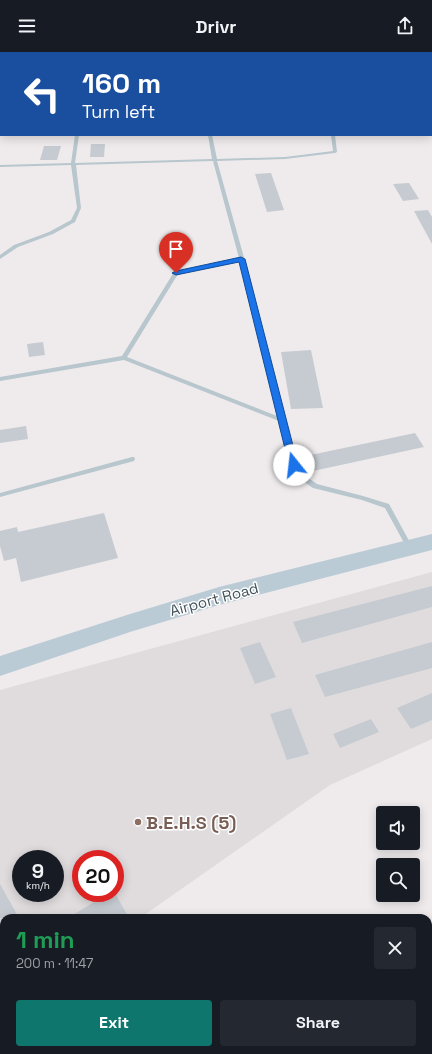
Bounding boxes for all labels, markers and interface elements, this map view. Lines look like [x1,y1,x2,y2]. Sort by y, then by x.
icon: menu [16,15,38,37]
text: Drivr [196,15,236,38]
icon: share [394,15,416,37]
text: 160 m [82,65,161,101]
icon: left [16,68,68,120]
text: Turn left [82,100,155,123]
pin [159,232,193,273]
icon: arrive [165,238,187,260]
position arrow [273,444,315,486]
street label: Airport Road [168,578,260,620]
map controls [376,806,420,902]
button: sound [376,806,420,850]
place label: B.E.H.S (5) [146,811,236,834]
marker: B.E.H.S (5) [133,817,143,827]
speed limit sign: 20 [72,850,124,902]
text: 9 [32,858,44,884]
button: search [376,858,420,902]
text: km/h [26,879,50,892]
text: 1 min [16,924,75,955]
button: close [374,927,416,969]
text: 200 m · 11:47 [16,955,93,972]
button: Exit [16,1000,212,1046]
button: Share [220,1000,416,1046]

